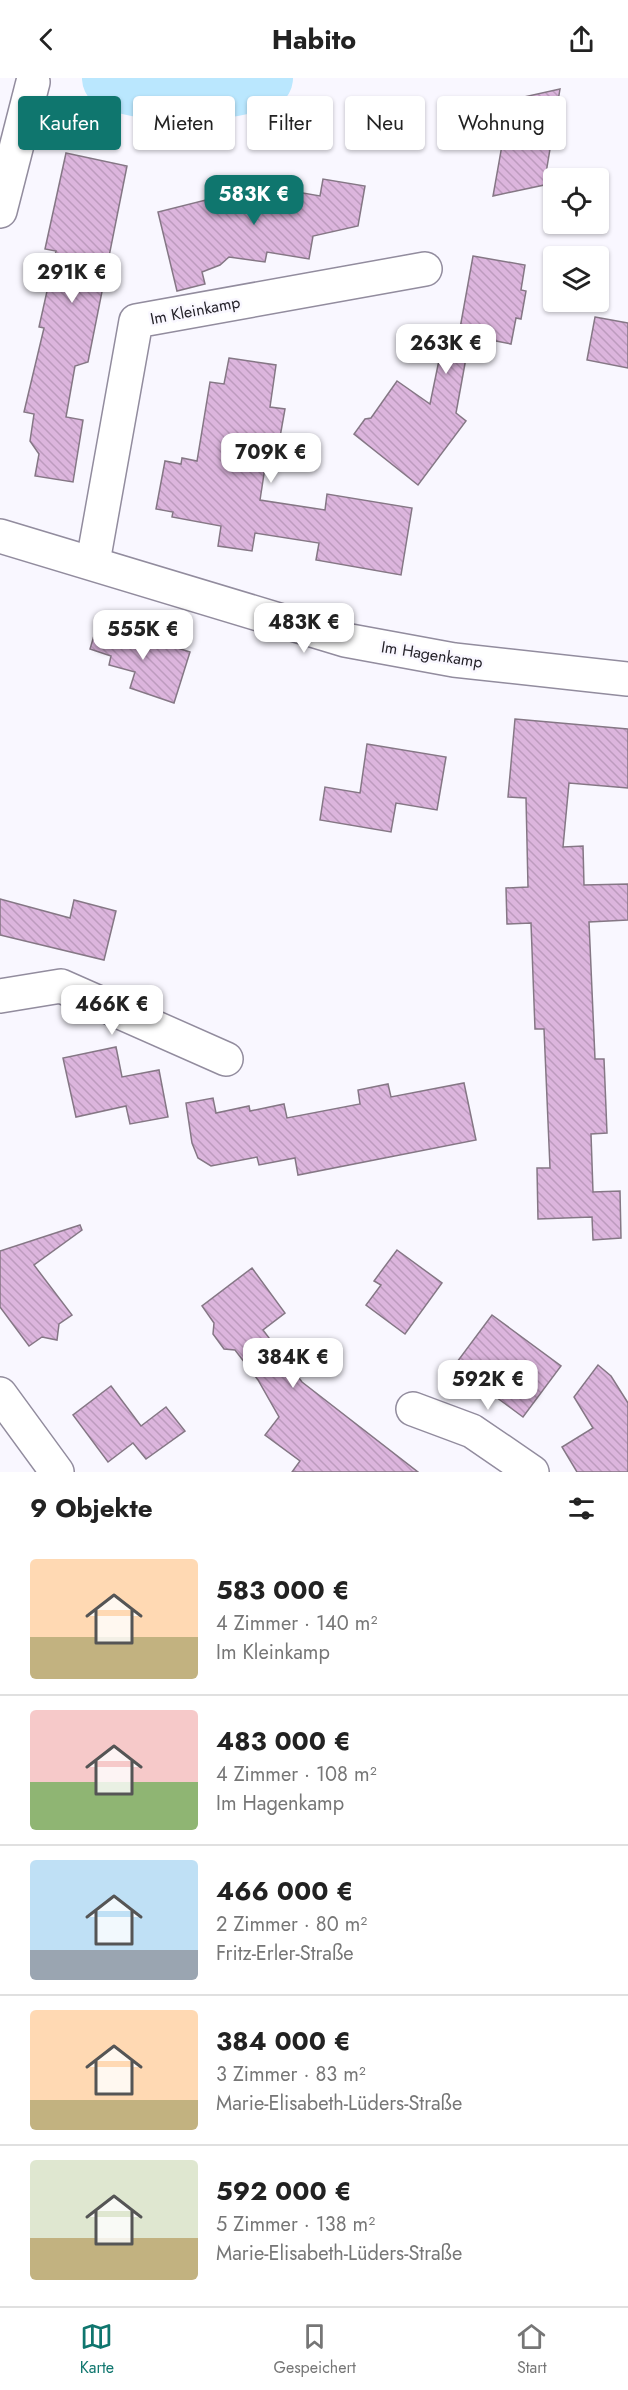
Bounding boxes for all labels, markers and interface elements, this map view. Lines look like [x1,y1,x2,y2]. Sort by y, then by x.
text: Habito [272,20,356,59]
icon: back [30,23,63,56]
icon: share [565,23,598,56]
chip: Kaufen [18,96,121,150]
chip: Mieten [133,96,235,150]
chip: Filter [247,96,333,150]
chip: Neu [345,96,425,150]
chip: Wohnung [437,96,566,150]
map controls [543,168,609,312]
button: locate [543,168,609,234]
pin: 583K € [205,175,303,226]
text: 583K € [219,180,289,209]
button: layers [543,246,609,312]
pin: 291K € [23,253,121,304]
text: 291K € [37,258,107,287]
street label: Im Kleinkamp [148,291,242,330]
pin: 263K € [397,324,495,375]
text: 263K € [410,329,482,358]
pin: 709K € [222,433,320,484]
text: 709K € [235,438,307,467]
pin: 483K € [255,603,353,654]
text: 483K € [268,608,340,637]
pin: 555K € [94,610,192,661]
text: 555K € [107,615,179,644]
street label: Im Hagenkamp [380,635,484,674]
pin: 466K € [63,985,161,1036]
text: 466K € [75,990,149,1019]
pin: 384K € [244,1338,342,1389]
text: 384K € [257,1343,329,1372]
pin: 592K € [439,1360,537,1411]
text: 592K € [452,1365,524,1394]
text: 9 Objekte [30,1489,153,1527]
icon: filters [565,1492,598,1525]
text: 583 000 € [216,1571,349,1609]
icon: home [78,1583,150,1655]
text: 4 Zimmer · 140 m² [216,1609,377,1638]
text: Im Kleinkamp [216,1638,330,1667]
text: 483 000 € [216,1722,351,1760]
icon: home [78,1734,150,1806]
text: 4 Zimmer · 108 m² [216,1760,377,1789]
text: Im Hagenkamp [216,1789,344,1818]
text: 466 000 € [216,1872,353,1910]
icon: home [78,1884,150,1956]
text: 2 Zimmer · 80 m² [216,1910,367,1939]
text: Fritz-Erler-Straße [216,1939,354,1968]
text: 384 000 € [216,2022,351,2060]
icon: home [78,2034,150,2106]
text: 3 Zimmer · 83 m² [216,2060,366,2089]
text: Marie-Elisabeth-Lüders-Straße [216,2089,462,2118]
text: 592 000 € [216,2172,352,2210]
icon: home [78,2184,150,2256]
text: 5 Zimmer · 138 m² [216,2210,375,2239]
text: Marie-Elisabeth-Lüders-Straße [216,2239,462,2268]
tab: Karte [80,2320,114,2379]
tab: Gespeichert [274,2320,356,2379]
tab: Start [515,2320,548,2379]

